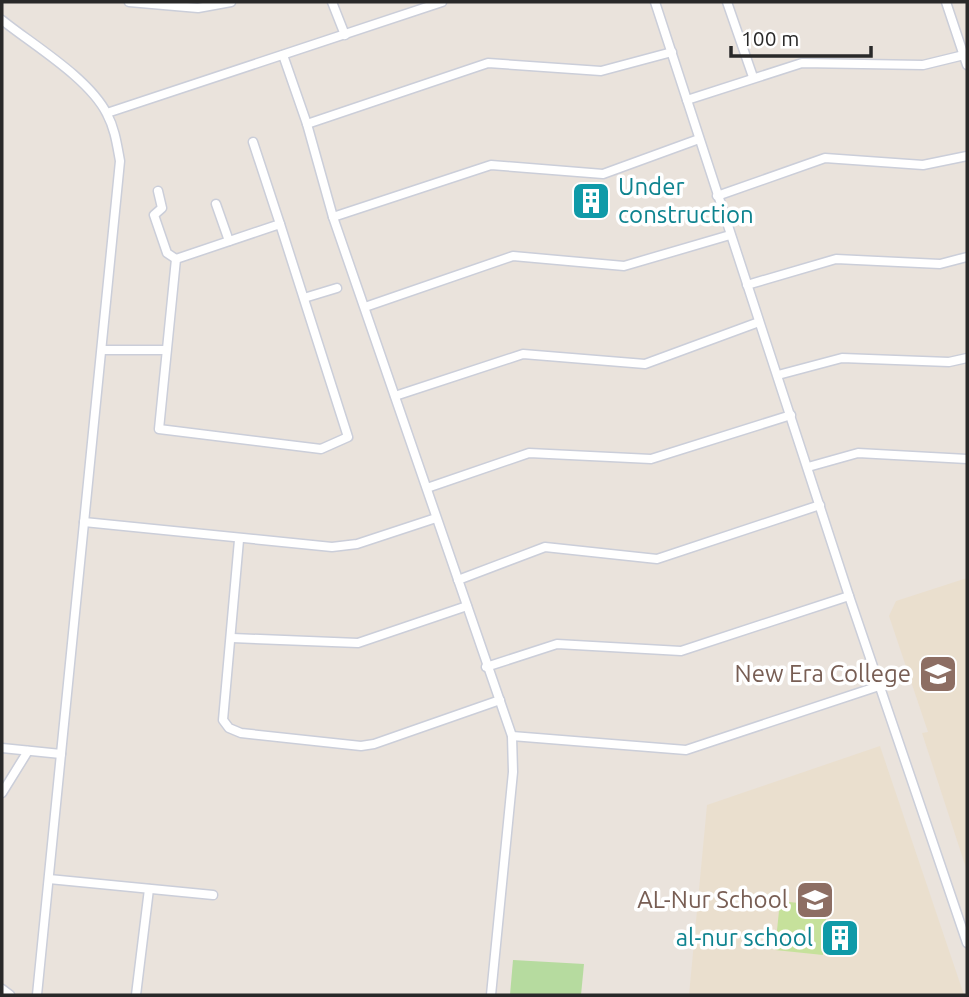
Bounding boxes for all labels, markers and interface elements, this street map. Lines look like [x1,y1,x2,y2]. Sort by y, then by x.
scale bar [731,14,871,58]
text: 100 m [741,26,799,50]
place label: Under construction [618,173,754,228]
building icon: Under construction [570,180,612,222]
school or university icon: New Era College [917,653,959,695]
place label: New Era College [735,660,911,687]
school or university icon: AL-Nur School [794,879,836,921]
place label: AL-Nur School [637,886,788,913]
building icon: al-nur school [819,917,861,959]
place label: al-nur school [676,924,813,951]

